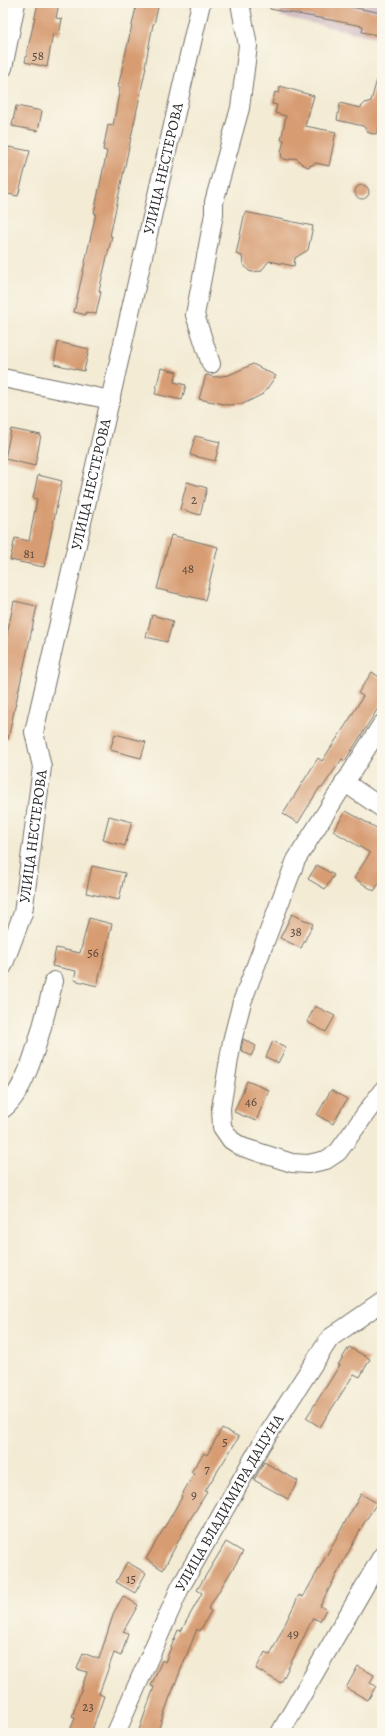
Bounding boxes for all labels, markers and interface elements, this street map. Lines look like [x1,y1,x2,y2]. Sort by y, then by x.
house number: 58 [32,47,44,64]
street label: УЛИЦА НЕСТЕРОВА [138,100,188,236]
street label: УЛИЦА НЕСТЕРОВА [66,416,116,552]
house number: 2 [191,491,197,508]
house number: 81 [24,545,35,562]
house number: 48 [182,560,194,577]
street label: УЛИЦА НЕСТЕРОВА [14,768,52,904]
house number: 38 [290,923,302,940]
house number: 56 [87,944,99,961]
house number: 46 [245,1093,257,1110]
street label: УЛИЦА ВЛАДИМИРА ДАЦУНА [170,1410,288,1595]
house number: 5 [222,1433,228,1450]
house number: 7 [204,1460,210,1477]
house number: 9 [191,1486,197,1503]
house number: 15 [126,1570,136,1587]
house number: 49 [287,1625,299,1642]
house number: 23 [82,1698,94,1715]

